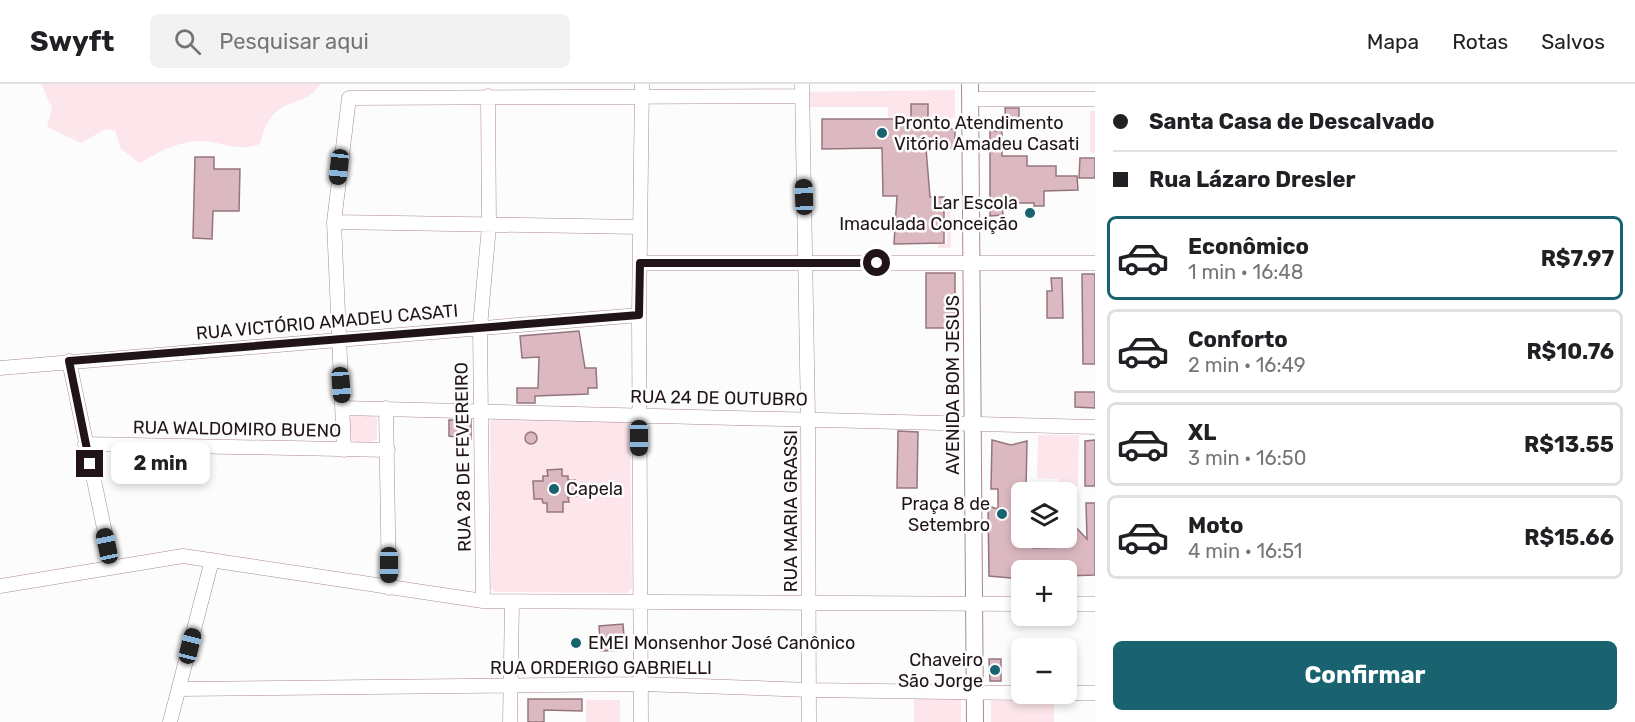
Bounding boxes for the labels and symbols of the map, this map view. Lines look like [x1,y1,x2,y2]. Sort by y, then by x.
place label: Pronto Atendimento Vitório Amadeu Casati [894,112,1079,155]
marker: Pronto Atendimento Vitório Amadeu Casati [875,126,889,140]
car [328,148,350,186]
car [794,179,814,215]
place label: Lar Escola Imaculada Conceição [839,192,1018,235]
marker: Lar Escola Imaculada Conceição [1023,206,1037,220]
route start [863,249,890,276]
street label: AVENIDA BOM JESUS [942,295,964,475]
street label: RUA VICTÓRIO AMADEU CASATI [195,300,459,344]
street label: RUA 28 DE FEVEREIRO [450,362,476,552]
car [331,366,351,404]
street label: RUA 24 DE OUTUBRO [630,385,808,411]
street label: RUA WALDOMIRO BUENO [133,416,341,442]
car [630,420,648,456]
street label: RUA MARIA GRASSI [780,430,802,592]
callout: 2 min [111,443,210,485]
route end [76,450,103,477]
place label: Capela [566,478,623,500]
marker: Capela [547,482,561,496]
place label: Praça 8 de Setembro [901,493,990,536]
marker: Praça 8 de Setembro [995,507,1009,521]
car [94,527,120,565]
car [380,547,398,583]
car [177,626,203,666]
place label: EMEI Monsenhor José Canônico [588,632,855,654]
marker: EMEI Monsenhor José Canônico [569,636,583,650]
place label: Chaveiro São Jorge [898,649,983,692]
street label: RUA ORDERIGO GABRIELLI [490,657,712,679]
marker: Chaveiro São Jorge [988,663,1002,677]

